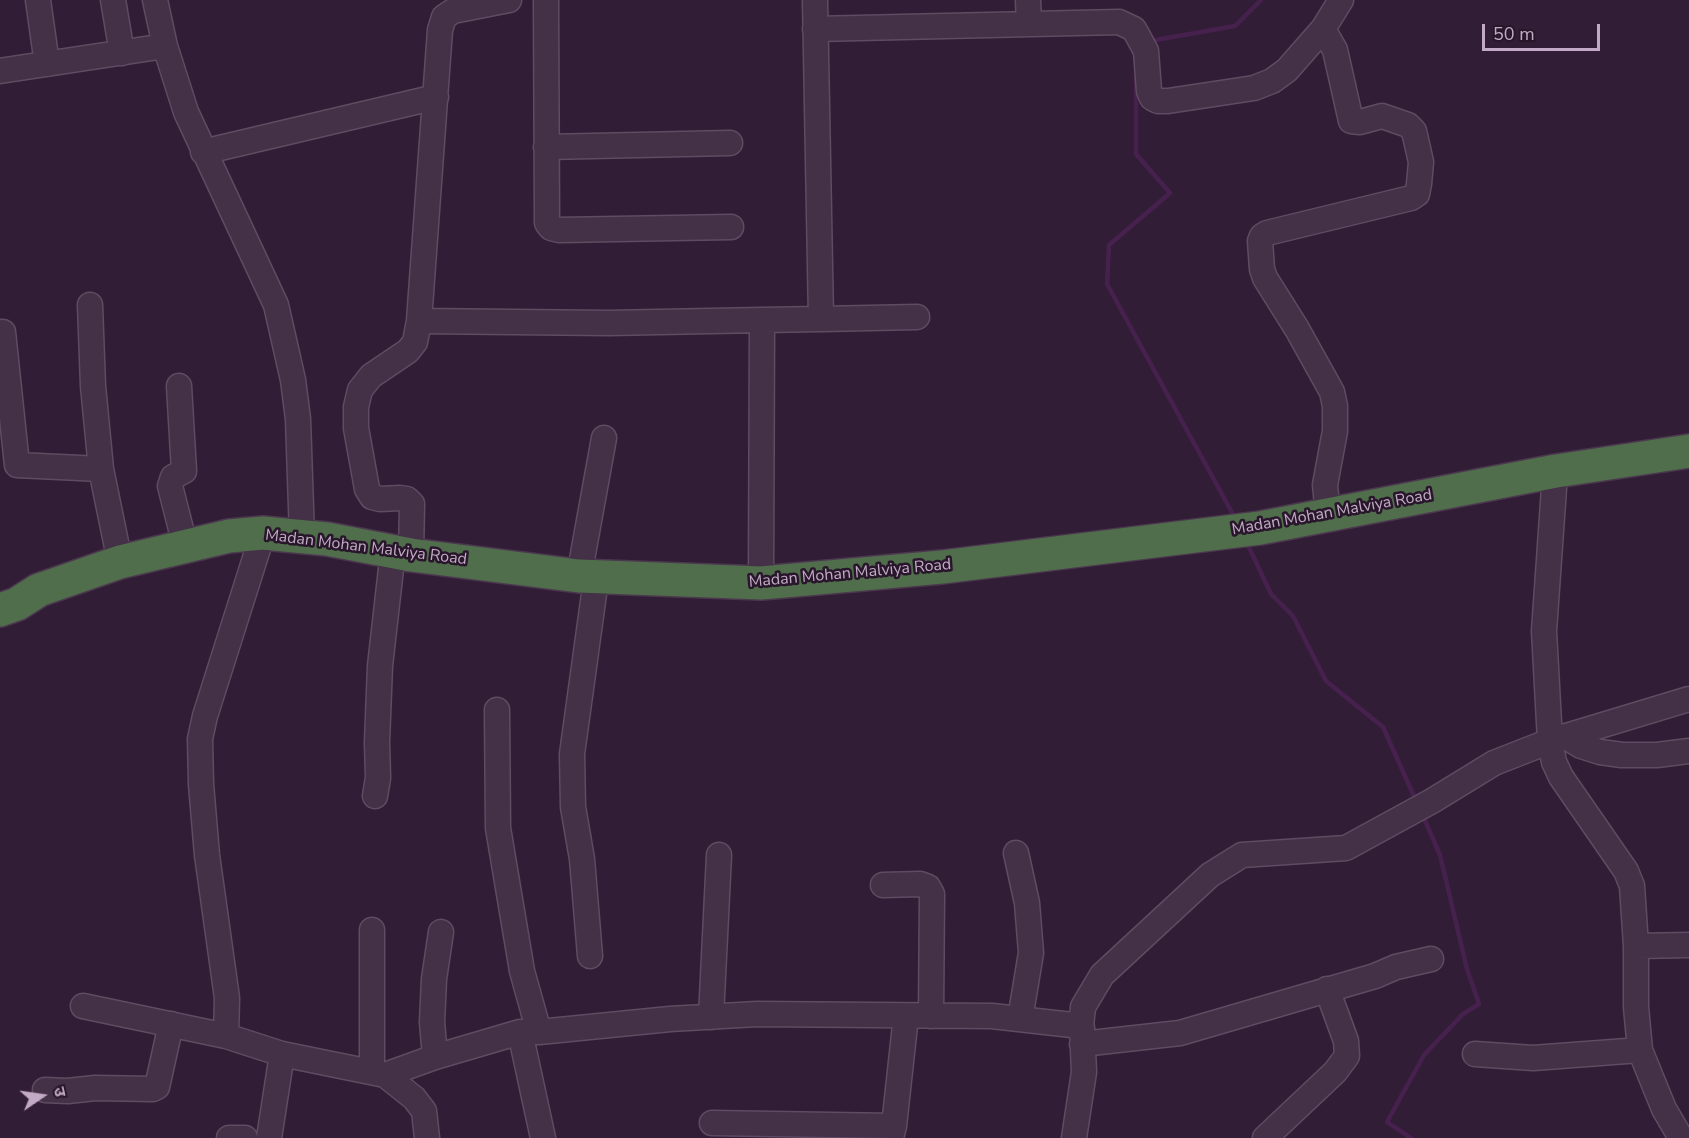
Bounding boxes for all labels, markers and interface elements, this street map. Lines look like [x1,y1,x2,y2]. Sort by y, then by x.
scale bar [1485,12,1604,50]
text: 50 m [1493,22,1535,46]
street label: Madan Mohan Malviya Road [1230,486,1434,540]
street label: Madan Mohan Malviya Road [264,526,468,570]
street label: Madan Mohan Malviya Road [748,556,952,592]
north arrow [12,1066,72,1126]
text: उ [48,1085,71,1099]

